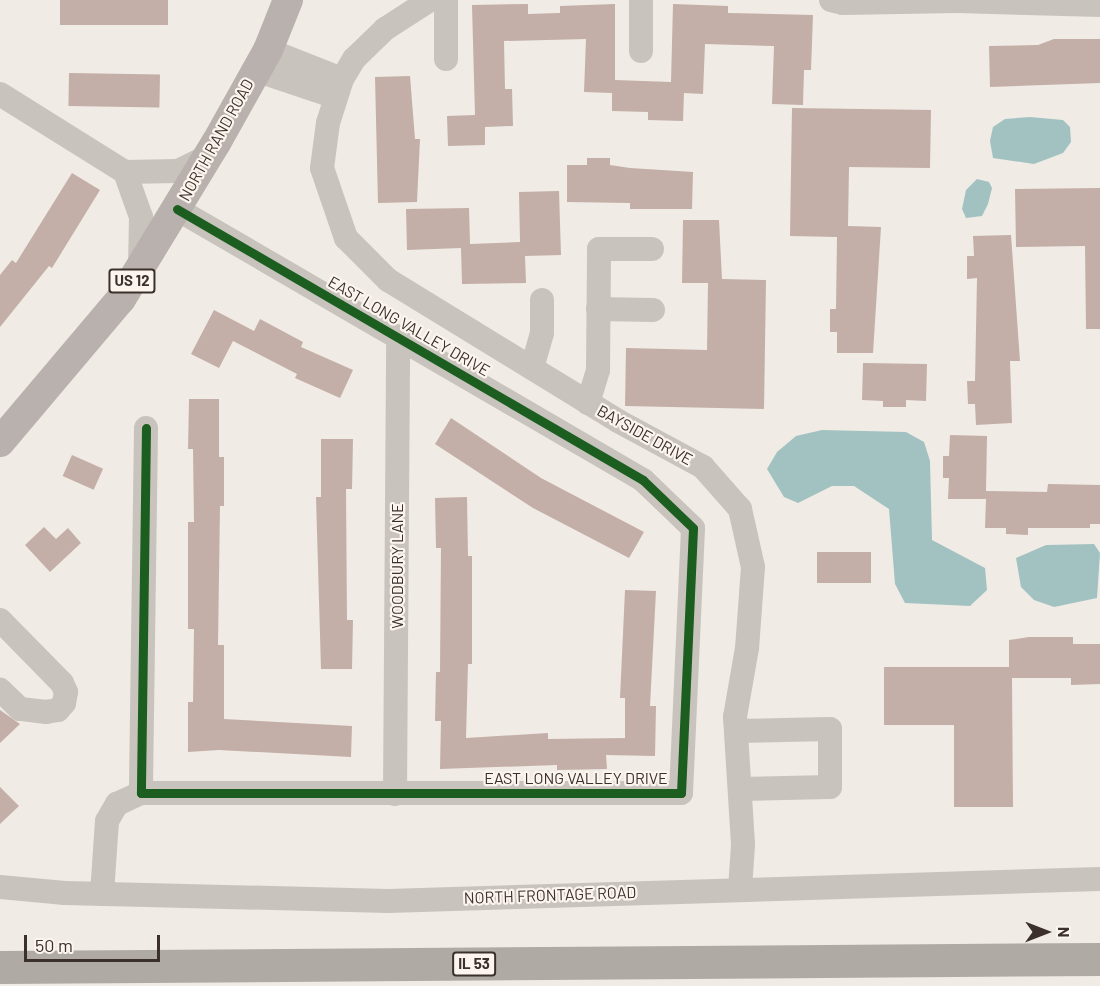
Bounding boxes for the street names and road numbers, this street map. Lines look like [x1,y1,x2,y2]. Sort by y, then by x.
street label: NORTH RAND ROAD [175,76,257,204]
road number: US 12 [108,269,156,293]
street label: EAST LONG VALLEY DRIVE [325,272,493,380]
street label: BAYSIDE DRIVE [594,401,696,469]
street label: WOODBURY LANE [387,503,407,629]
street label: EAST LONG VALLEY DRIVE [484,768,668,788]
street label: NORTH FRONTAGE ROAD [463,882,637,908]
road number: IL 53 [452,952,496,976]

